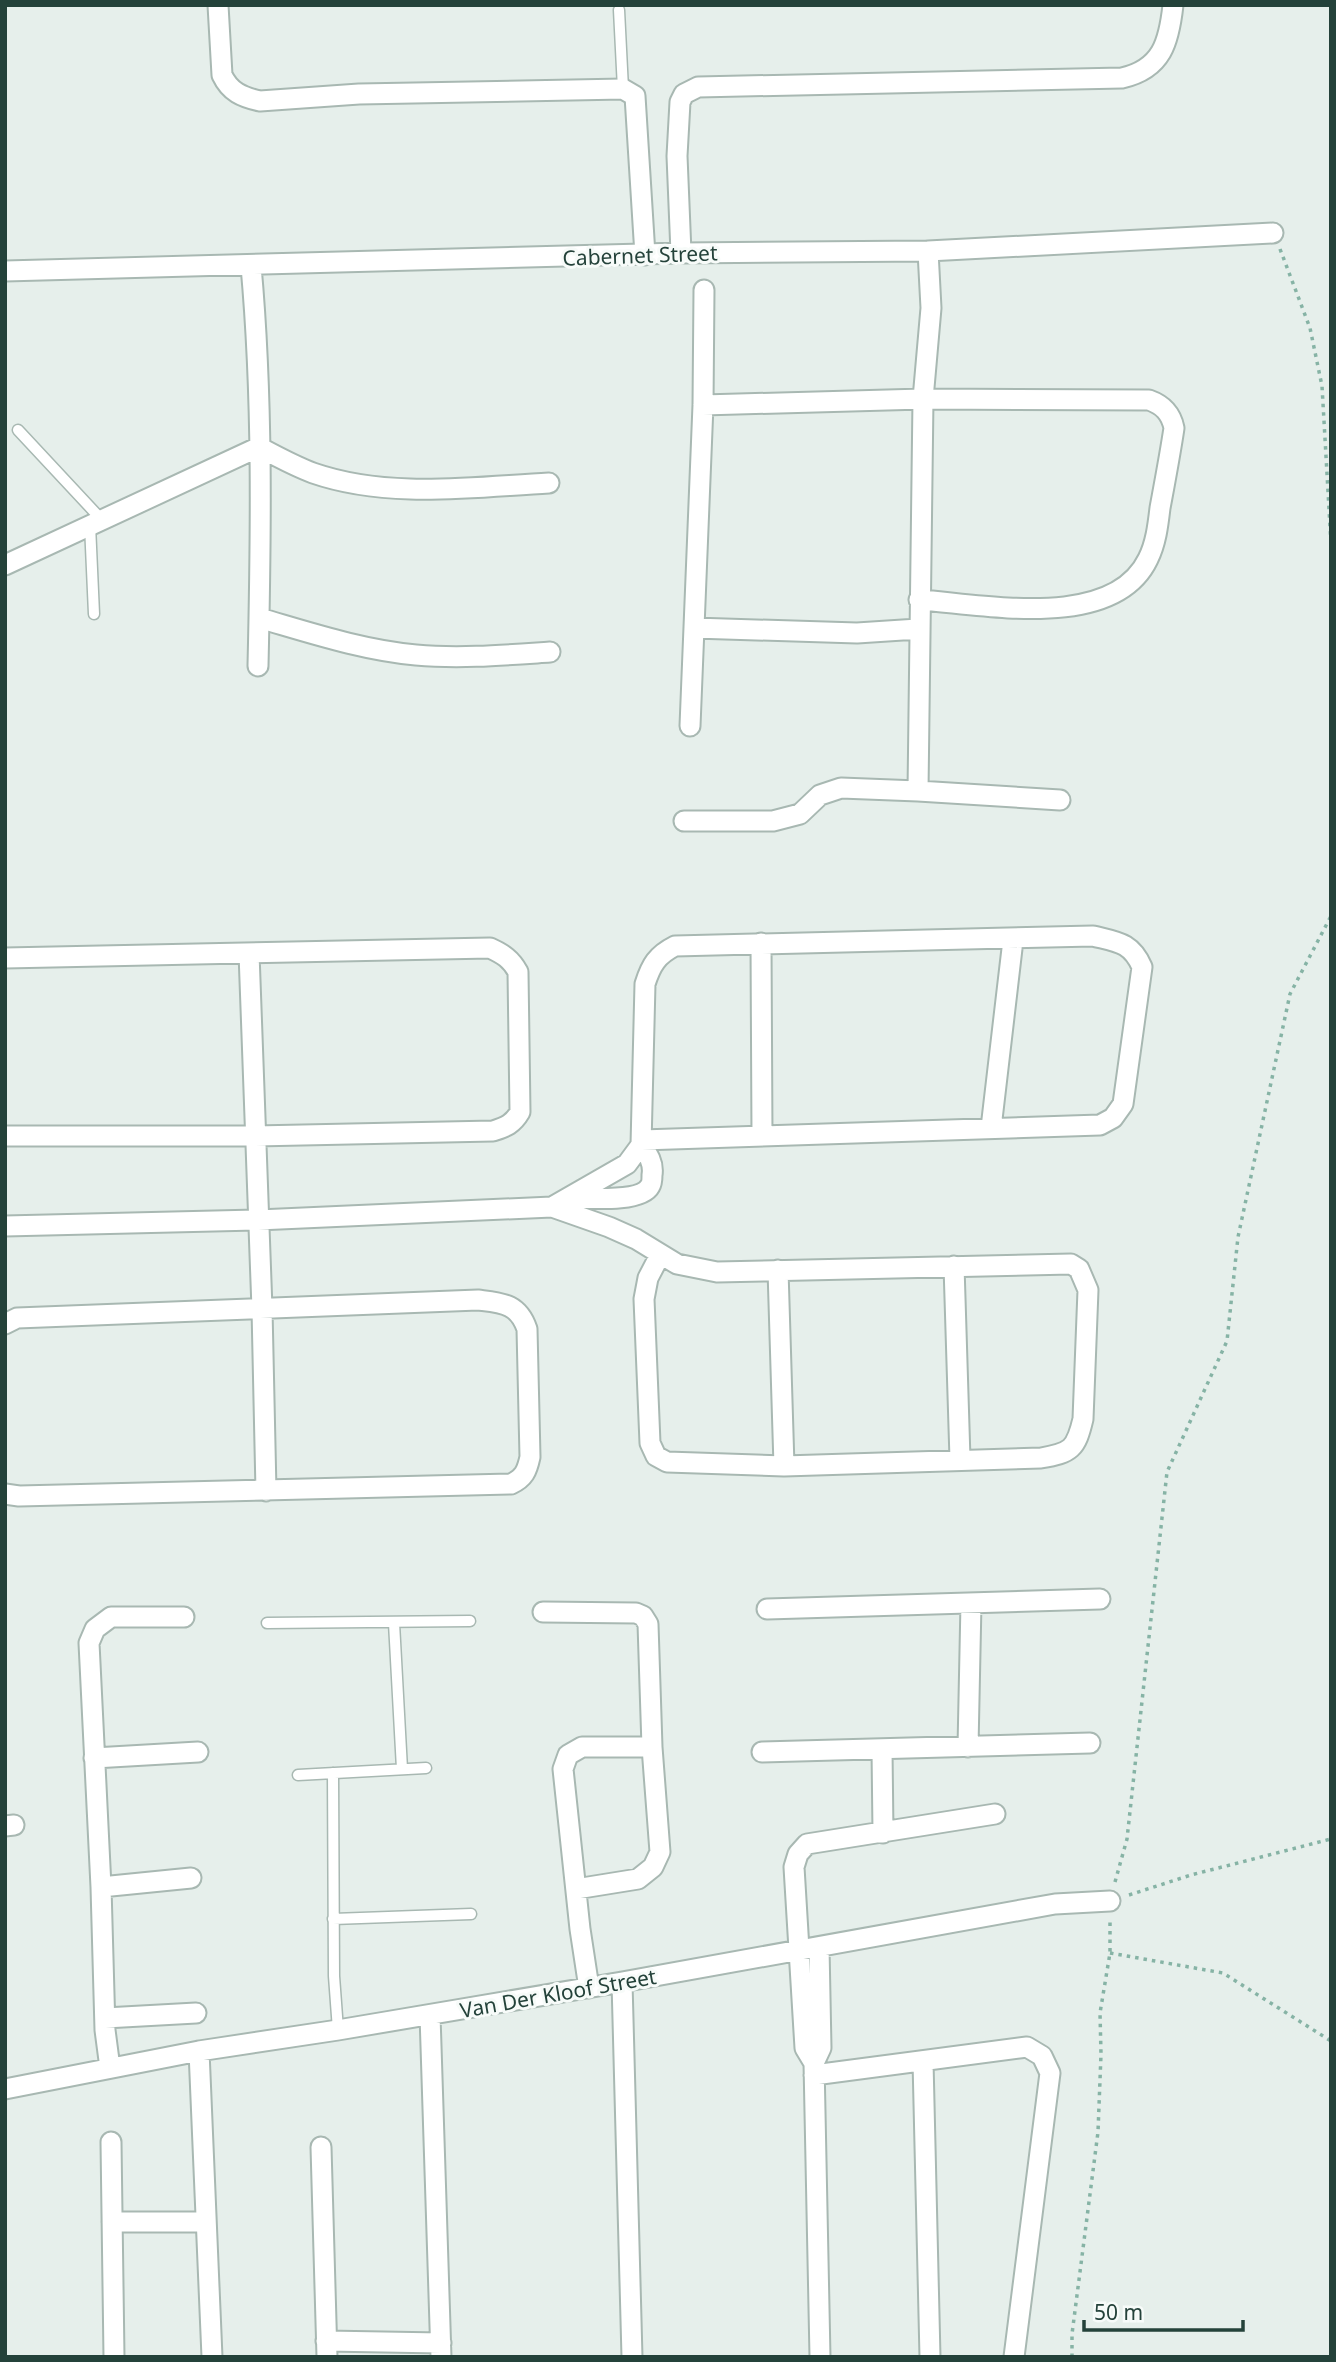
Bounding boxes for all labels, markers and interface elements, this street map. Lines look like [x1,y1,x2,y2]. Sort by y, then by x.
street label: Cabernet Street [562,238,718,272]
street label: Van Der Kloof Street [458,1962,659,2024]
scale bar [1084,2288,1243,2332]
text: 50 m [1094,2298,1143,2326]

